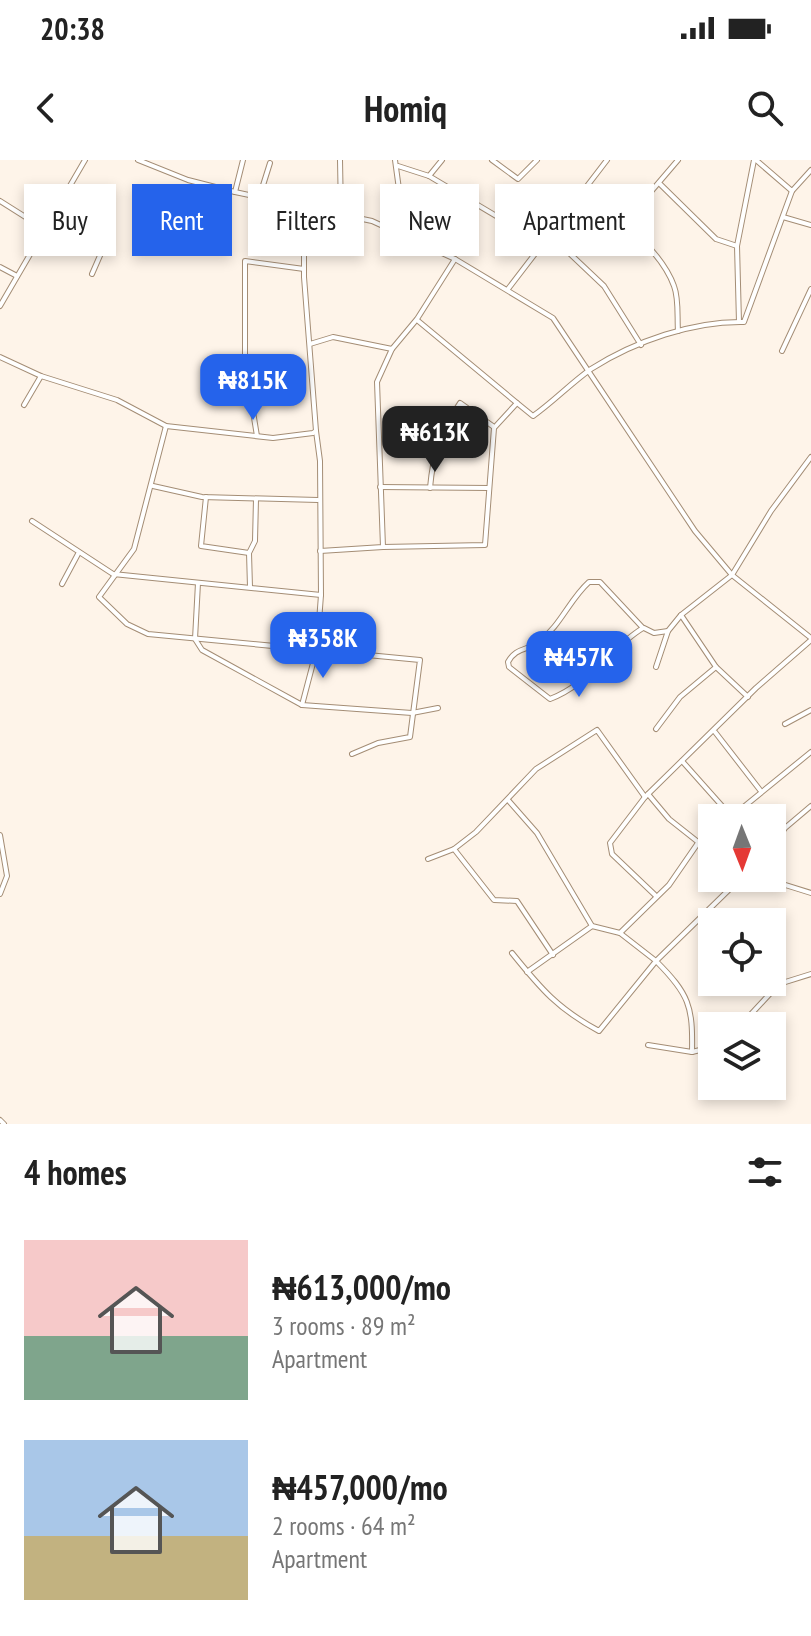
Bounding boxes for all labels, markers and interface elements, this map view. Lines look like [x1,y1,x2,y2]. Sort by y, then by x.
text: 20:38 [40,9,105,48]
text: Homiq [364,85,447,132]
icon: back [24,86,68,130]
icon: search [743,86,787,130]
chip: Buy [24,184,116,256]
chip: Rent [132,184,232,256]
chip: Filters [248,184,364,256]
chip: New [380,184,479,256]
chip: Apartment [495,184,654,256]
pin: ₦815K [197,354,309,422]
text: ₦815K [218,363,288,396]
pin: ₦613K [379,406,491,474]
text: ₦613K [400,415,470,448]
pin: ₦358K [267,612,379,680]
text: ₦358K [288,621,358,654]
pin: ₦457K [523,631,635,699]
text: ₦457K [544,640,614,673]
north arrow [698,804,786,892]
map controls [698,804,786,1100]
button: locate [698,908,786,996]
button: layers [698,1012,786,1100]
text: 4 homes [24,1150,127,1194]
icon: filters [743,1150,787,1194]
text: ₦613,000/mo [272,1265,451,1309]
icon: home [88,1272,184,1368]
text: 3 rooms · 89 m² [272,1309,416,1342]
text: Apartment [272,1342,367,1375]
text: ₦457,000/mo [272,1465,448,1509]
icon: home [88,1472,184,1568]
text: 2 rooms · 64 m² [272,1509,416,1542]
text: Apartment [272,1542,367,1575]

